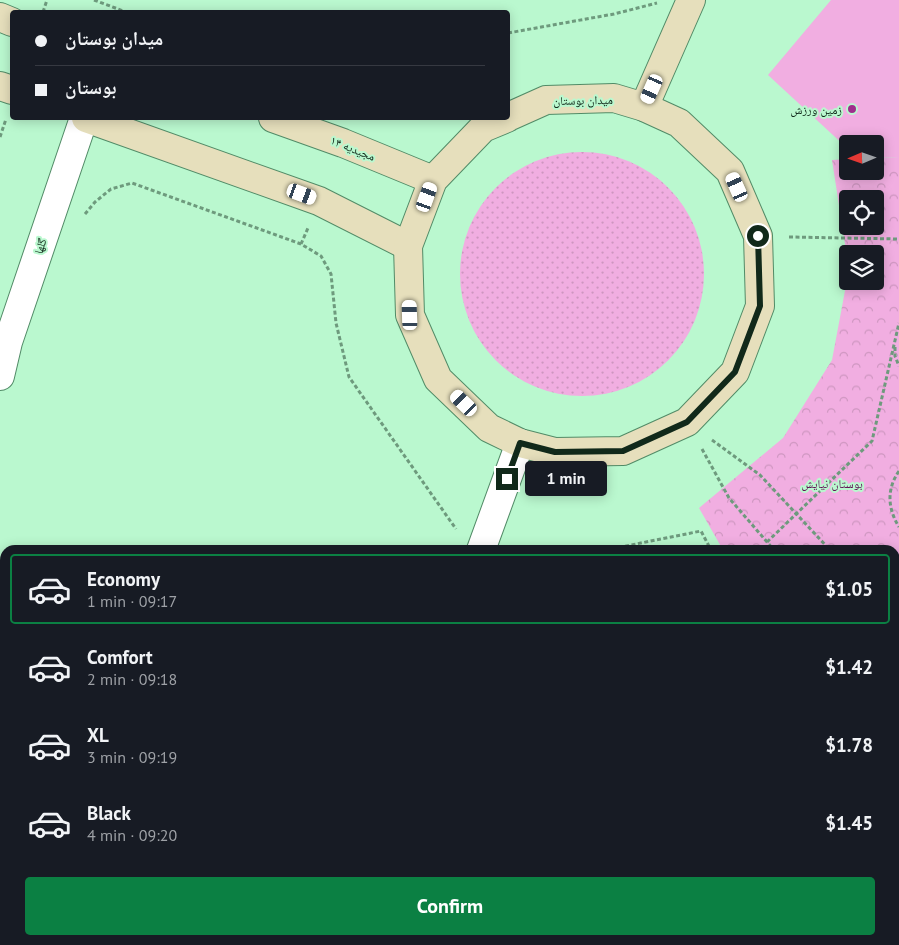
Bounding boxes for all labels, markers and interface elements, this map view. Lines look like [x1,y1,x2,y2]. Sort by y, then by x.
text: میدان بوستان [65,26,163,50]
car [639,72,664,106]
text: بوستان [65,75,117,99]
street label: میدان بوستان [553,92,613,108]
place label: زمین ورزش [790,102,842,117]
marker: زمین ورزش [846,103,858,115]
street label: مجیدیه ۱۴ [328,132,378,164]
north arrow [839,135,884,180]
map controls [839,135,884,290]
car [724,170,749,204]
car [414,180,439,214]
car [285,182,318,206]
button: locate [839,190,884,235]
route start [747,225,769,247]
street label: گلها [30,236,50,256]
button: layers [839,245,884,290]
car [401,300,418,330]
car [447,387,480,419]
callout: 1 min [524,462,607,496]
route end [496,468,518,490]
text: 1 min [546,468,586,488]
park label: بوستان نیایش [801,476,863,491]
icon: car [27,567,72,612]
text: Economy [87,567,160,591]
text: $1.05 [825,577,873,601]
text: 1 min · 09:17 [87,591,177,611]
icon: car [27,645,72,690]
text: Comfort [87,645,153,669]
text: $1.42 [825,655,873,679]
text: 2 min · 09:18 [87,669,177,689]
icon: car [27,723,72,768]
text: XL [87,723,109,747]
text: $1.78 [825,733,873,757]
text: 3 min · 09:19 [87,747,177,767]
icon: car [27,801,72,846]
text: Black [87,801,131,825]
text: $1.45 [825,811,873,835]
text: 4 min · 09:20 [87,825,177,845]
button: Confirm [25,877,875,935]

